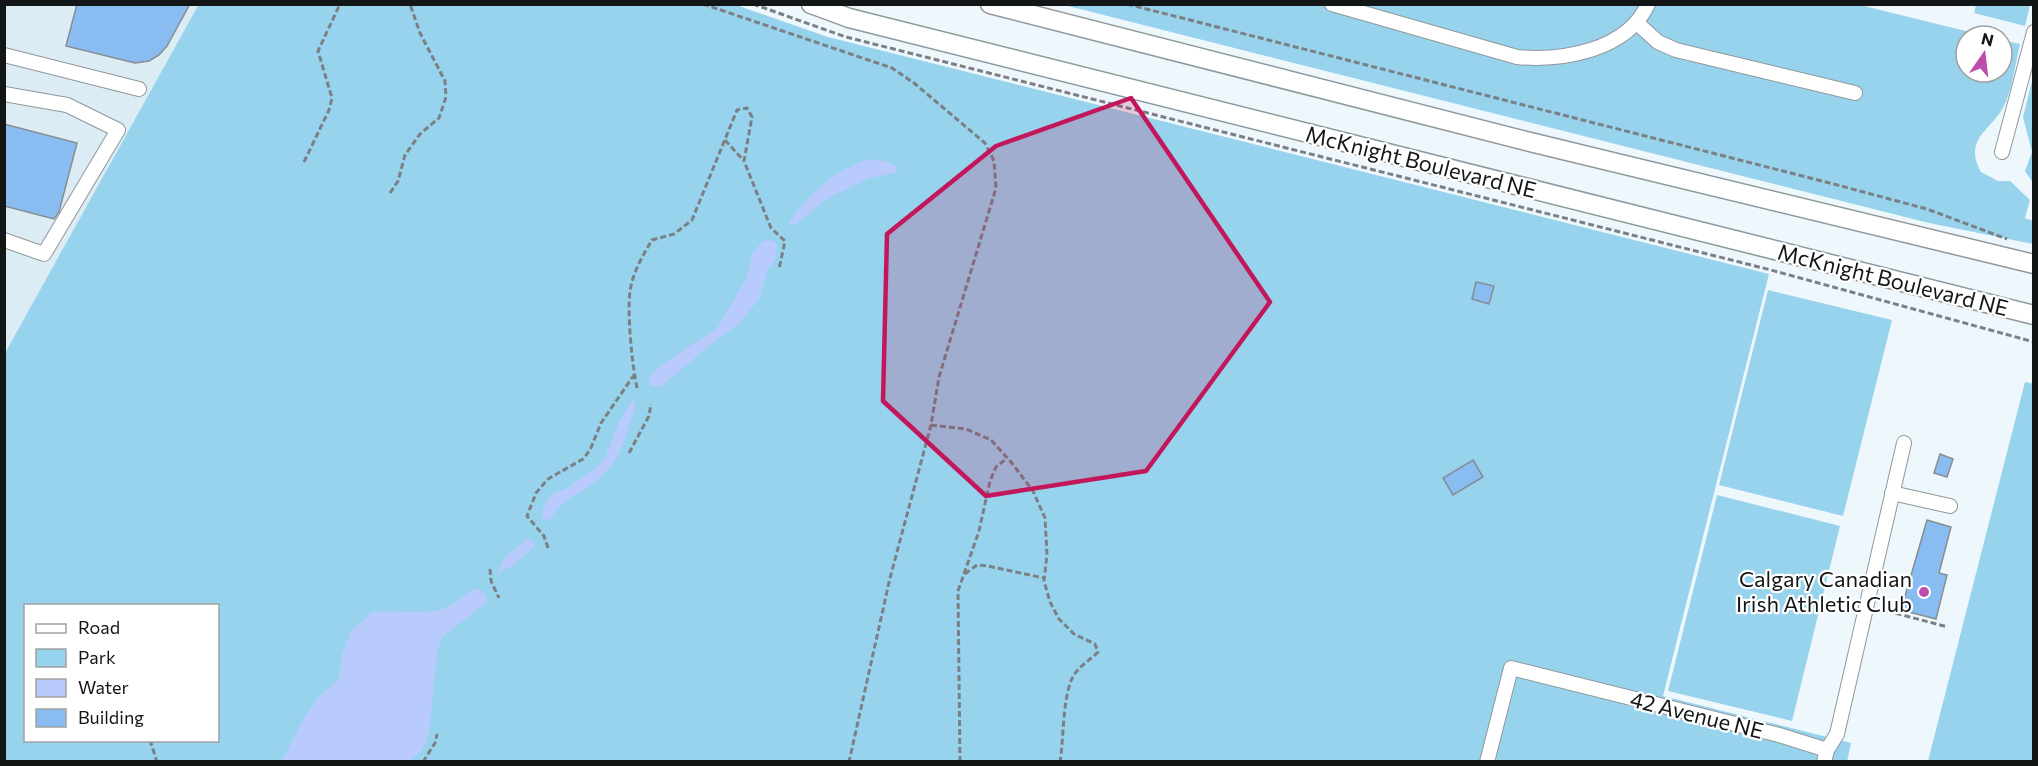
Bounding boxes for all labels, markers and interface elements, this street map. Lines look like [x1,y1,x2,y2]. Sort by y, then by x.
north arrow [1954,24,2014,84]
text: N [1980,28,1996,50]
street label: McKnight Boulevard NE [1303,120,1539,203]
street label: McKnight Boulevard NE [1775,238,2011,321]
place label: Calgary Canadian Irish Athletic Club [1736,565,1912,617]
marker: Calgary Canadian Irish Athletic Club [1917,585,1931,599]
legend [24,604,219,742]
text: Road [78,616,120,638]
text: Park [78,646,116,668]
text: Water [78,676,129,698]
street label: 42 Avenue NE [1628,685,1767,744]
text: Building [78,706,144,728]

